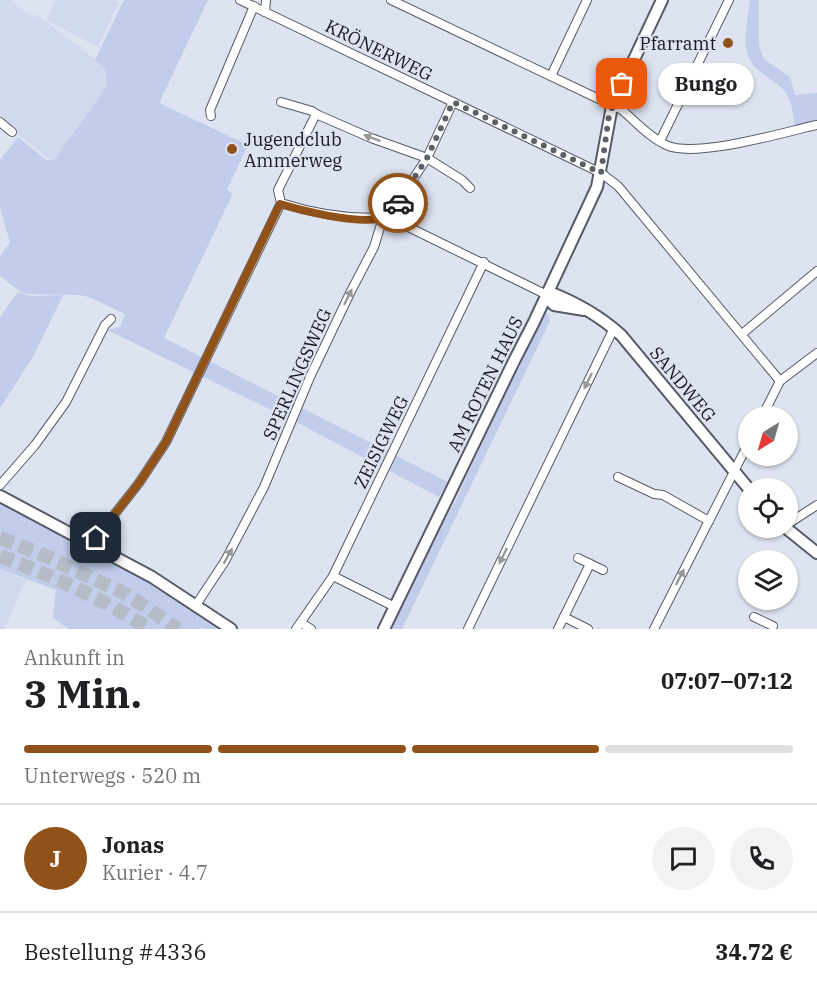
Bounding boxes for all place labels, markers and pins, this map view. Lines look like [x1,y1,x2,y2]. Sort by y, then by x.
place label: Pfarramt [639,32,716,55]
marker: Pfarramt [721,36,735,50]
pin [596,58,647,109]
callout: Bungo [658,63,754,105]
place label: Jugendclub Ammerweg [244,128,342,172]
marker: Jugendclub Ammerweg [225,142,239,156]
pin [70,512,121,563]

